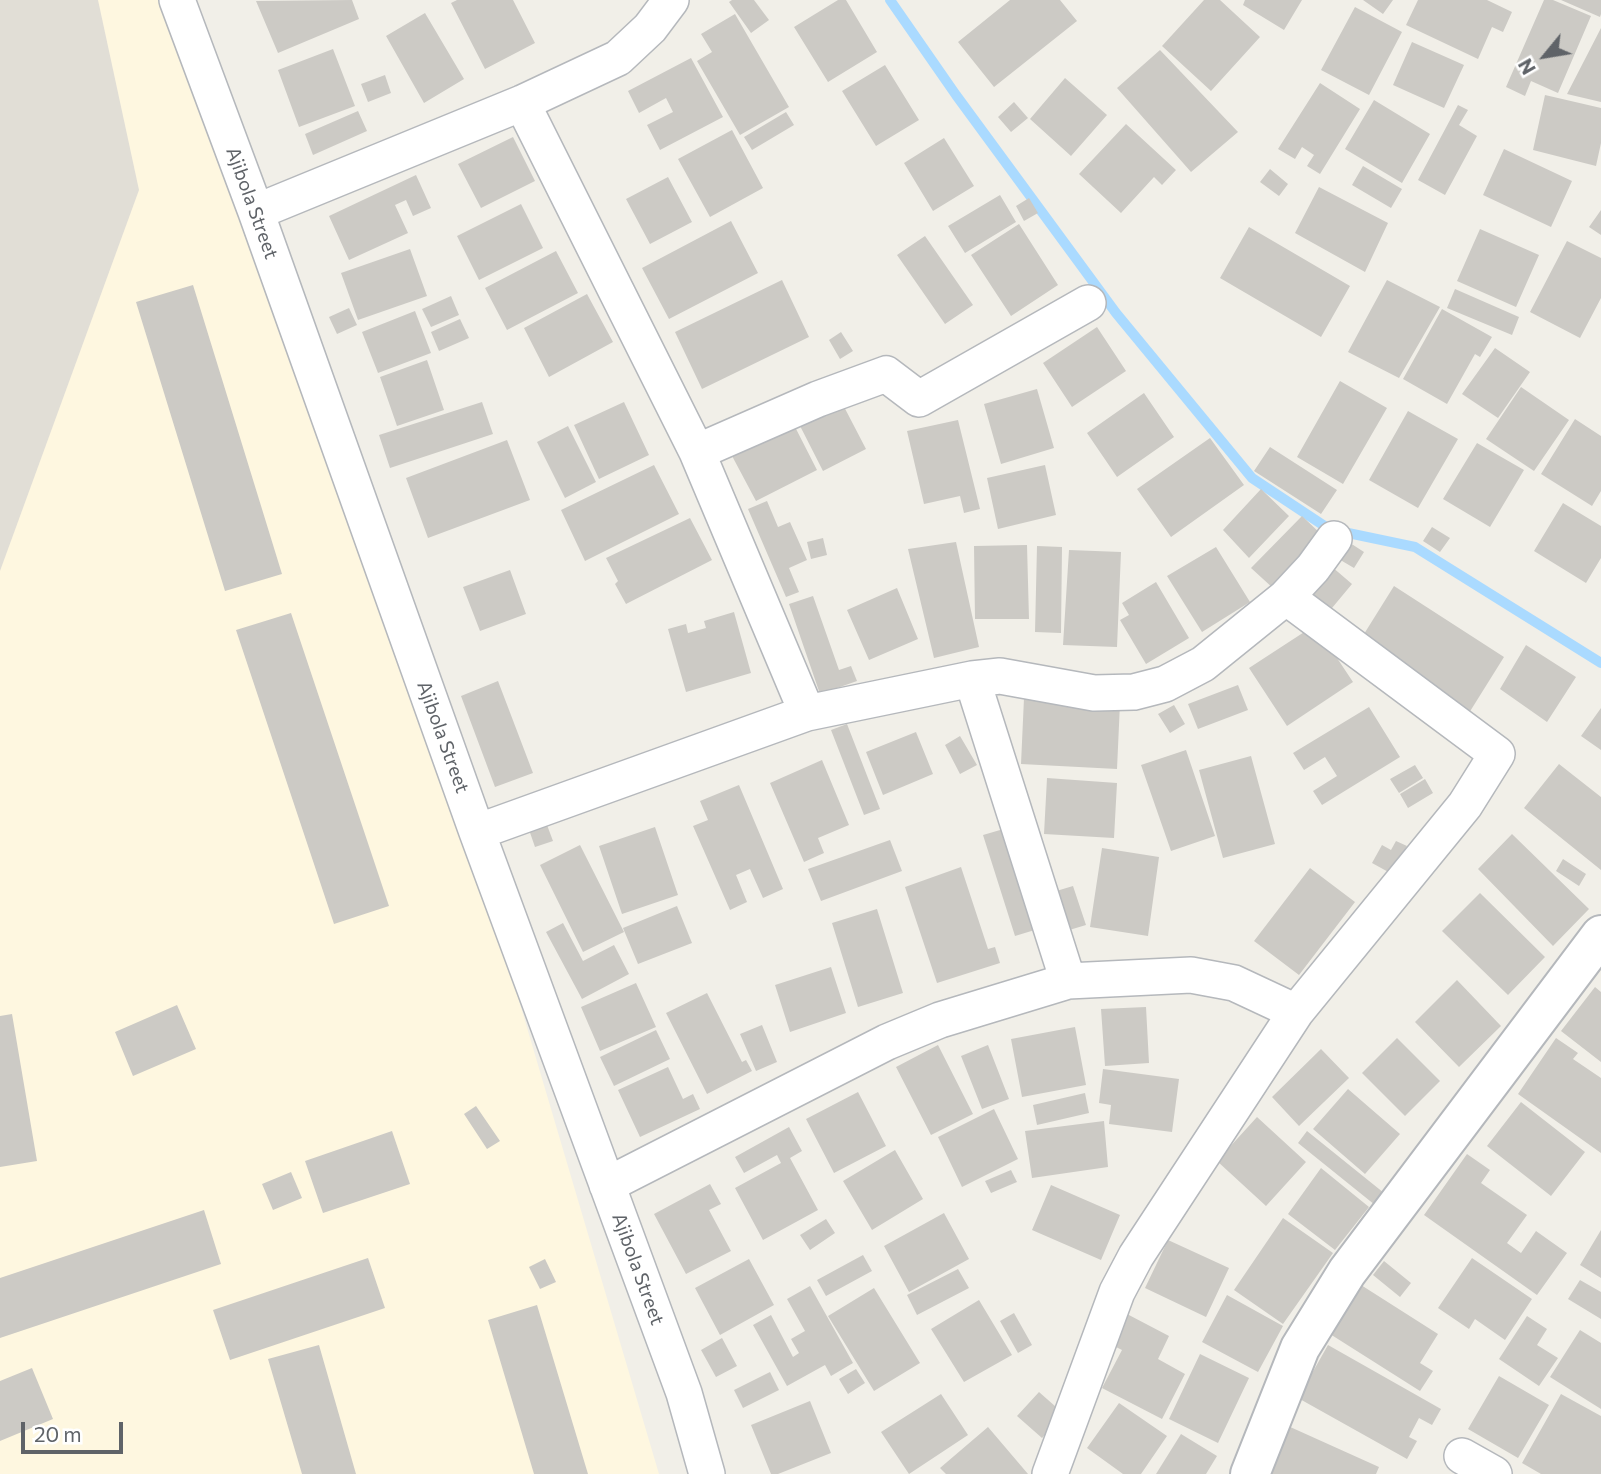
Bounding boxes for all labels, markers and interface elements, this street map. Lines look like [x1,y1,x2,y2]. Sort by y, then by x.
north arrow [1510,21,1580,91]
text: N [1513,55,1540,79]
street label: Ajibola Street [221,144,283,262]
street label: Ajibola Street [412,678,474,796]
street label: Ajibola Street [607,1210,669,1328]
scale bar [24,1408,126,1452]
text: 20 m [34,1421,82,1446]

